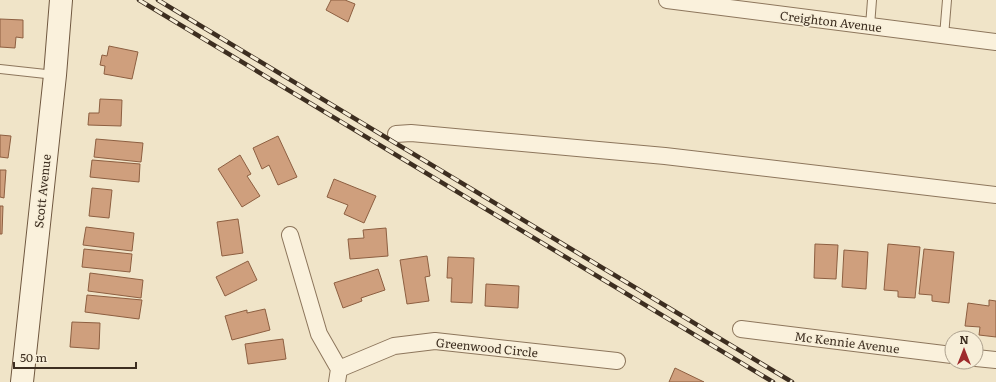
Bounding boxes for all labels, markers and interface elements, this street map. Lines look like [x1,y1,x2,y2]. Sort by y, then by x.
street label: Creighton Avenue [779,6,883,36]
street label: Scott Avenue [29,153,55,229]
street label: Mc Kennie Avenue [793,327,901,357]
north arrow [944,330,984,370]
text: N [959,331,969,347]
street label: Greenwood Circle [435,333,539,361]
scale bar [14,344,136,370]
text: 50 m [20,348,47,366]

